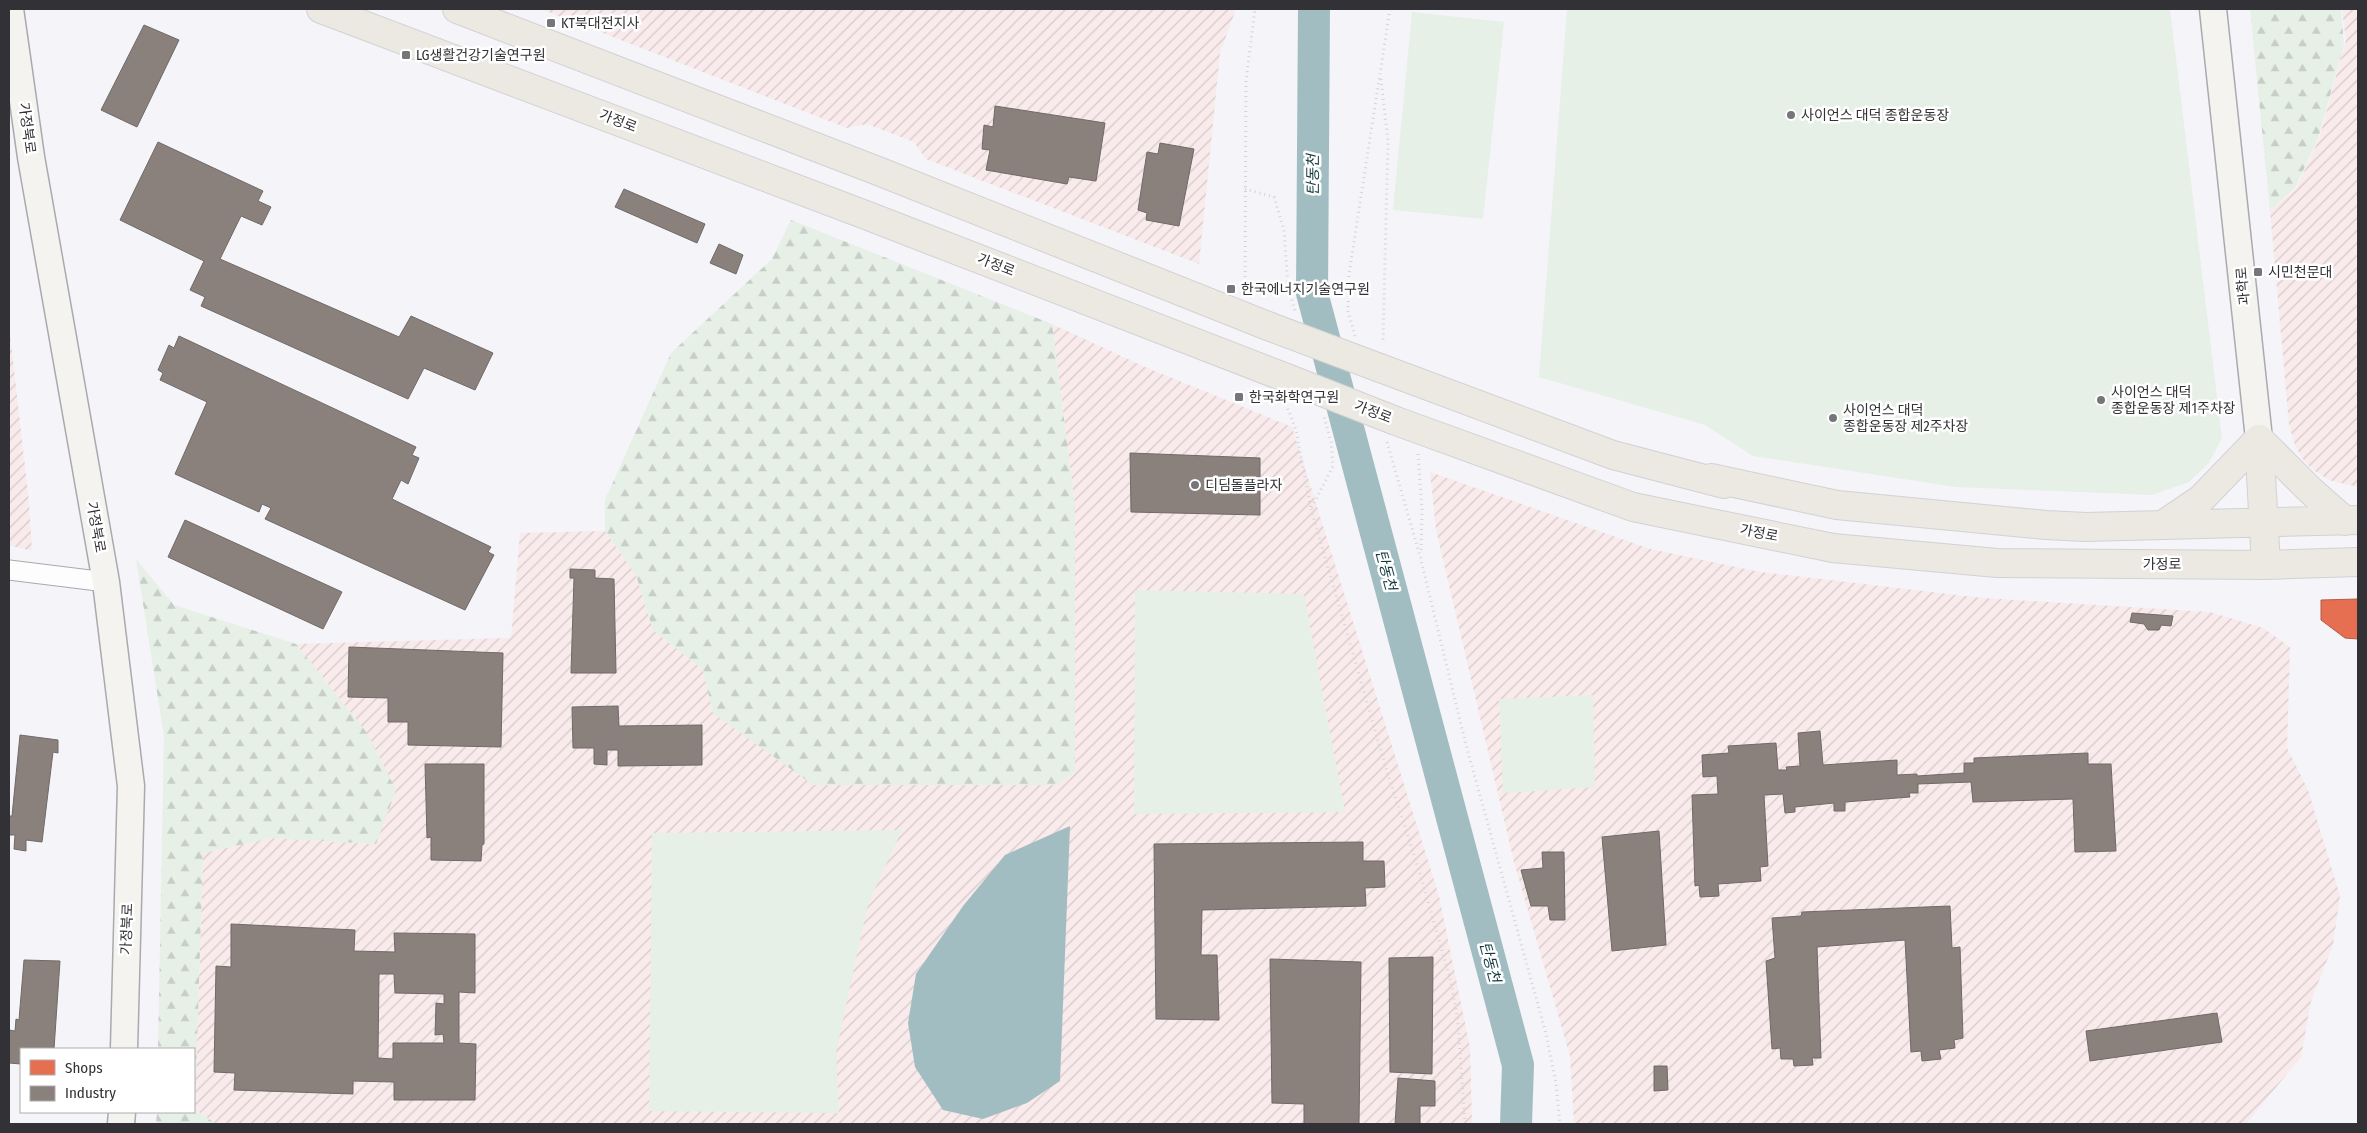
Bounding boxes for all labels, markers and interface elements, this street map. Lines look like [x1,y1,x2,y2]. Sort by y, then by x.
place label: KT북대전지사 [561,15,639,32]
marker: KT북대전지사 [545,17,557,29]
place label: LG생활건강기술연구원 [416,47,546,64]
marker: LG생활건강기술연구원 [400,49,412,61]
street label: 가정북로 [15,101,39,155]
street label: 가정로 [597,106,639,136]
place label: 사이언스 대덕 종합운동장 [1801,107,1949,124]
marker: 사이언스 대덕 종합운동장 [1785,109,1797,121]
water label: 탄동천 [1304,152,1322,196]
street label: 가정로 [975,250,1017,280]
place label: 시민천문대 [2268,264,2332,281]
street label: 과학로 [2233,266,2253,306]
marker: 시민천문대 [2252,266,2264,278]
place label: 한국에너지기술연구원 [1241,281,1370,298]
marker: 한국에너지기술연구원 [1225,283,1237,295]
place label: 사이언스 대덕 종합운동장 제1주차장 [2111,384,2236,417]
place label: 한국화학연구원 [1249,389,1339,406]
marker: 한국화학연구원 [1233,391,1245,403]
marker: 사이언스 대덕 종합운동장 제1주차장 [2095,394,2107,406]
street label: 가정로 [1352,397,1394,427]
place label: 사이언스 대덕 종합운동장 제2주차장 [1843,402,1969,435]
marker: 사이언스 대덕 종합운동장 제2주차장 [1827,412,1839,424]
place label: 디딤돌플라자 [1205,477,1282,494]
marker: 디딤돌플라자 [1189,479,1201,491]
street label: 가정북로 [83,500,109,554]
street label: 가정로 [1738,521,1780,545]
water label: 탄동천 [1372,548,1401,594]
street label: 가정로 [2143,556,2181,573]
street label: 가정북로 [118,903,136,955]
water label: 탄동천 [1476,940,1505,986]
legend [20,1048,195,1113]
text: Shops [65,1059,103,1077]
text: Industry [65,1084,116,1102]

